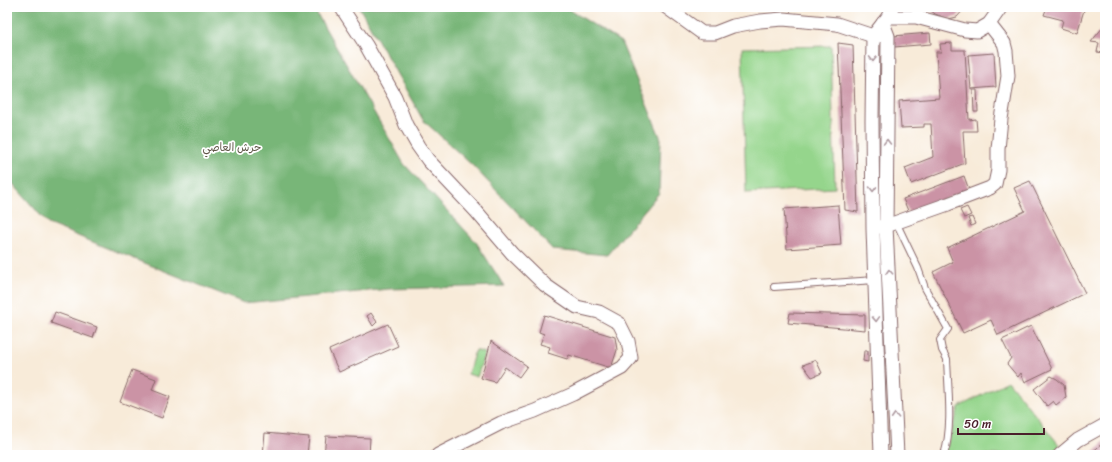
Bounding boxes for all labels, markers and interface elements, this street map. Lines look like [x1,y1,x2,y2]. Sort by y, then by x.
one-way arrow [869,56,877,62]
park label: حرش العاصي [203,138,262,158]
one-way arrow [883,139,891,145]
one-way arrow [869,186,877,192]
one-way arrow [884,269,893,275]
one-way arrow [872,316,880,322]
scale bar [958,410,1044,436]
one-way arrow [891,413,900,419]
text: 50 m [964,413,991,435]

